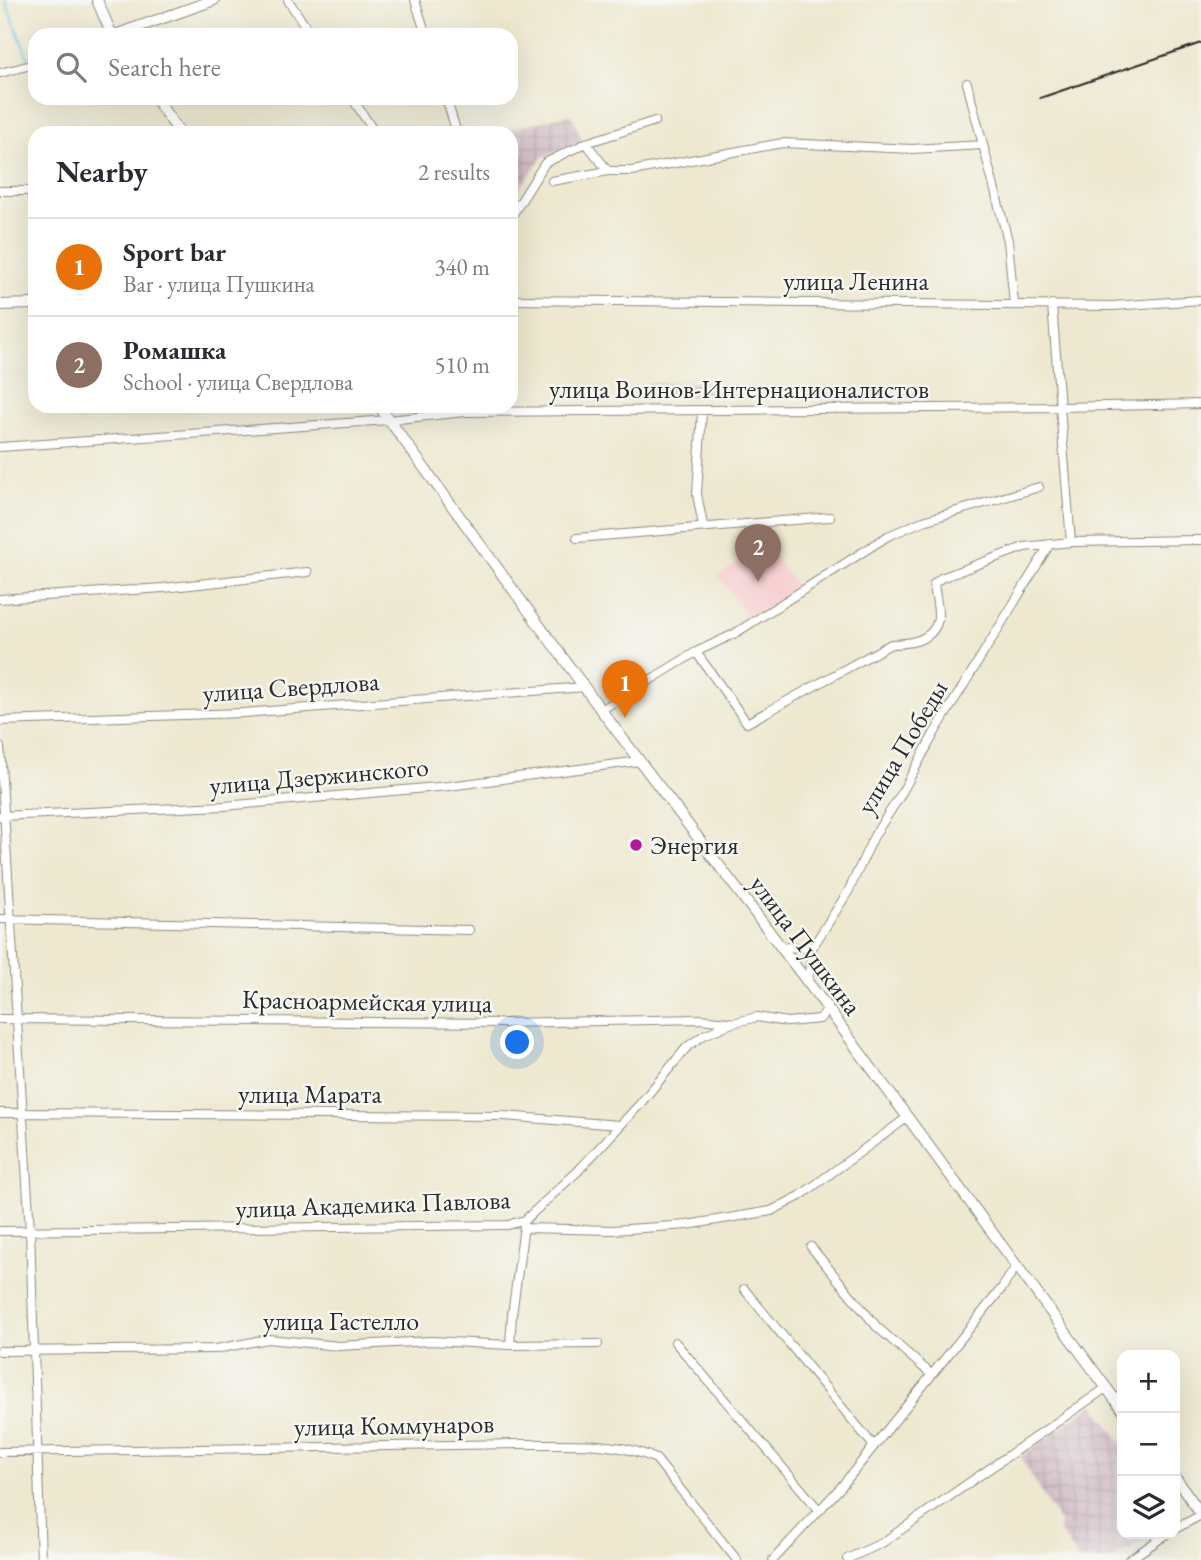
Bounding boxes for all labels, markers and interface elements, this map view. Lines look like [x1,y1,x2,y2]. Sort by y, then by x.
search box [28,28,518,105]
icon: search [52,48,90,86]
text: Search here [108,50,221,84]
text: Nearby [56,152,148,191]
text: 2 results [418,157,490,187]
text: Sport bar [123,235,226,269]
text: 1 [73,252,85,282]
text: 340 m [434,252,490,282]
street label: улица Ленина [783,264,929,298]
text: Bar · улица Пушкина [123,269,315,299]
text: Ромашка [123,333,226,367]
text: 2 [73,350,85,380]
text: 510 m [434,350,490,380]
text: School · улица Свердлова [123,367,353,397]
street label: улица Воинов-Интернационалистов [549,372,929,406]
pin: 2 [735,524,781,582]
pin: 1 [602,660,648,718]
street label: улица Свердлова [202,664,381,710]
street label: улица Победы [849,674,955,820]
street label: улица Дзержинского [208,749,430,803]
place label: Энергия [650,828,739,862]
marker: Энергия [628,837,644,853]
street label: улица Пушкина [742,868,870,1022]
street label: Красноармейская улица [241,982,493,1020]
your location [500,1025,534,1059]
street label: улица Марата [238,1077,382,1111]
street label: улица Академика Павлова [235,1182,512,1226]
street label: улица Гастелло [263,1304,419,1338]
map controls [1117,1350,1180,1539]
button: + [1117,1350,1180,1413]
street label: улица Коммунаров [294,1406,494,1444]
button: − [1117,1413,1180,1476]
button: layers [1117,1476,1180,1539]

